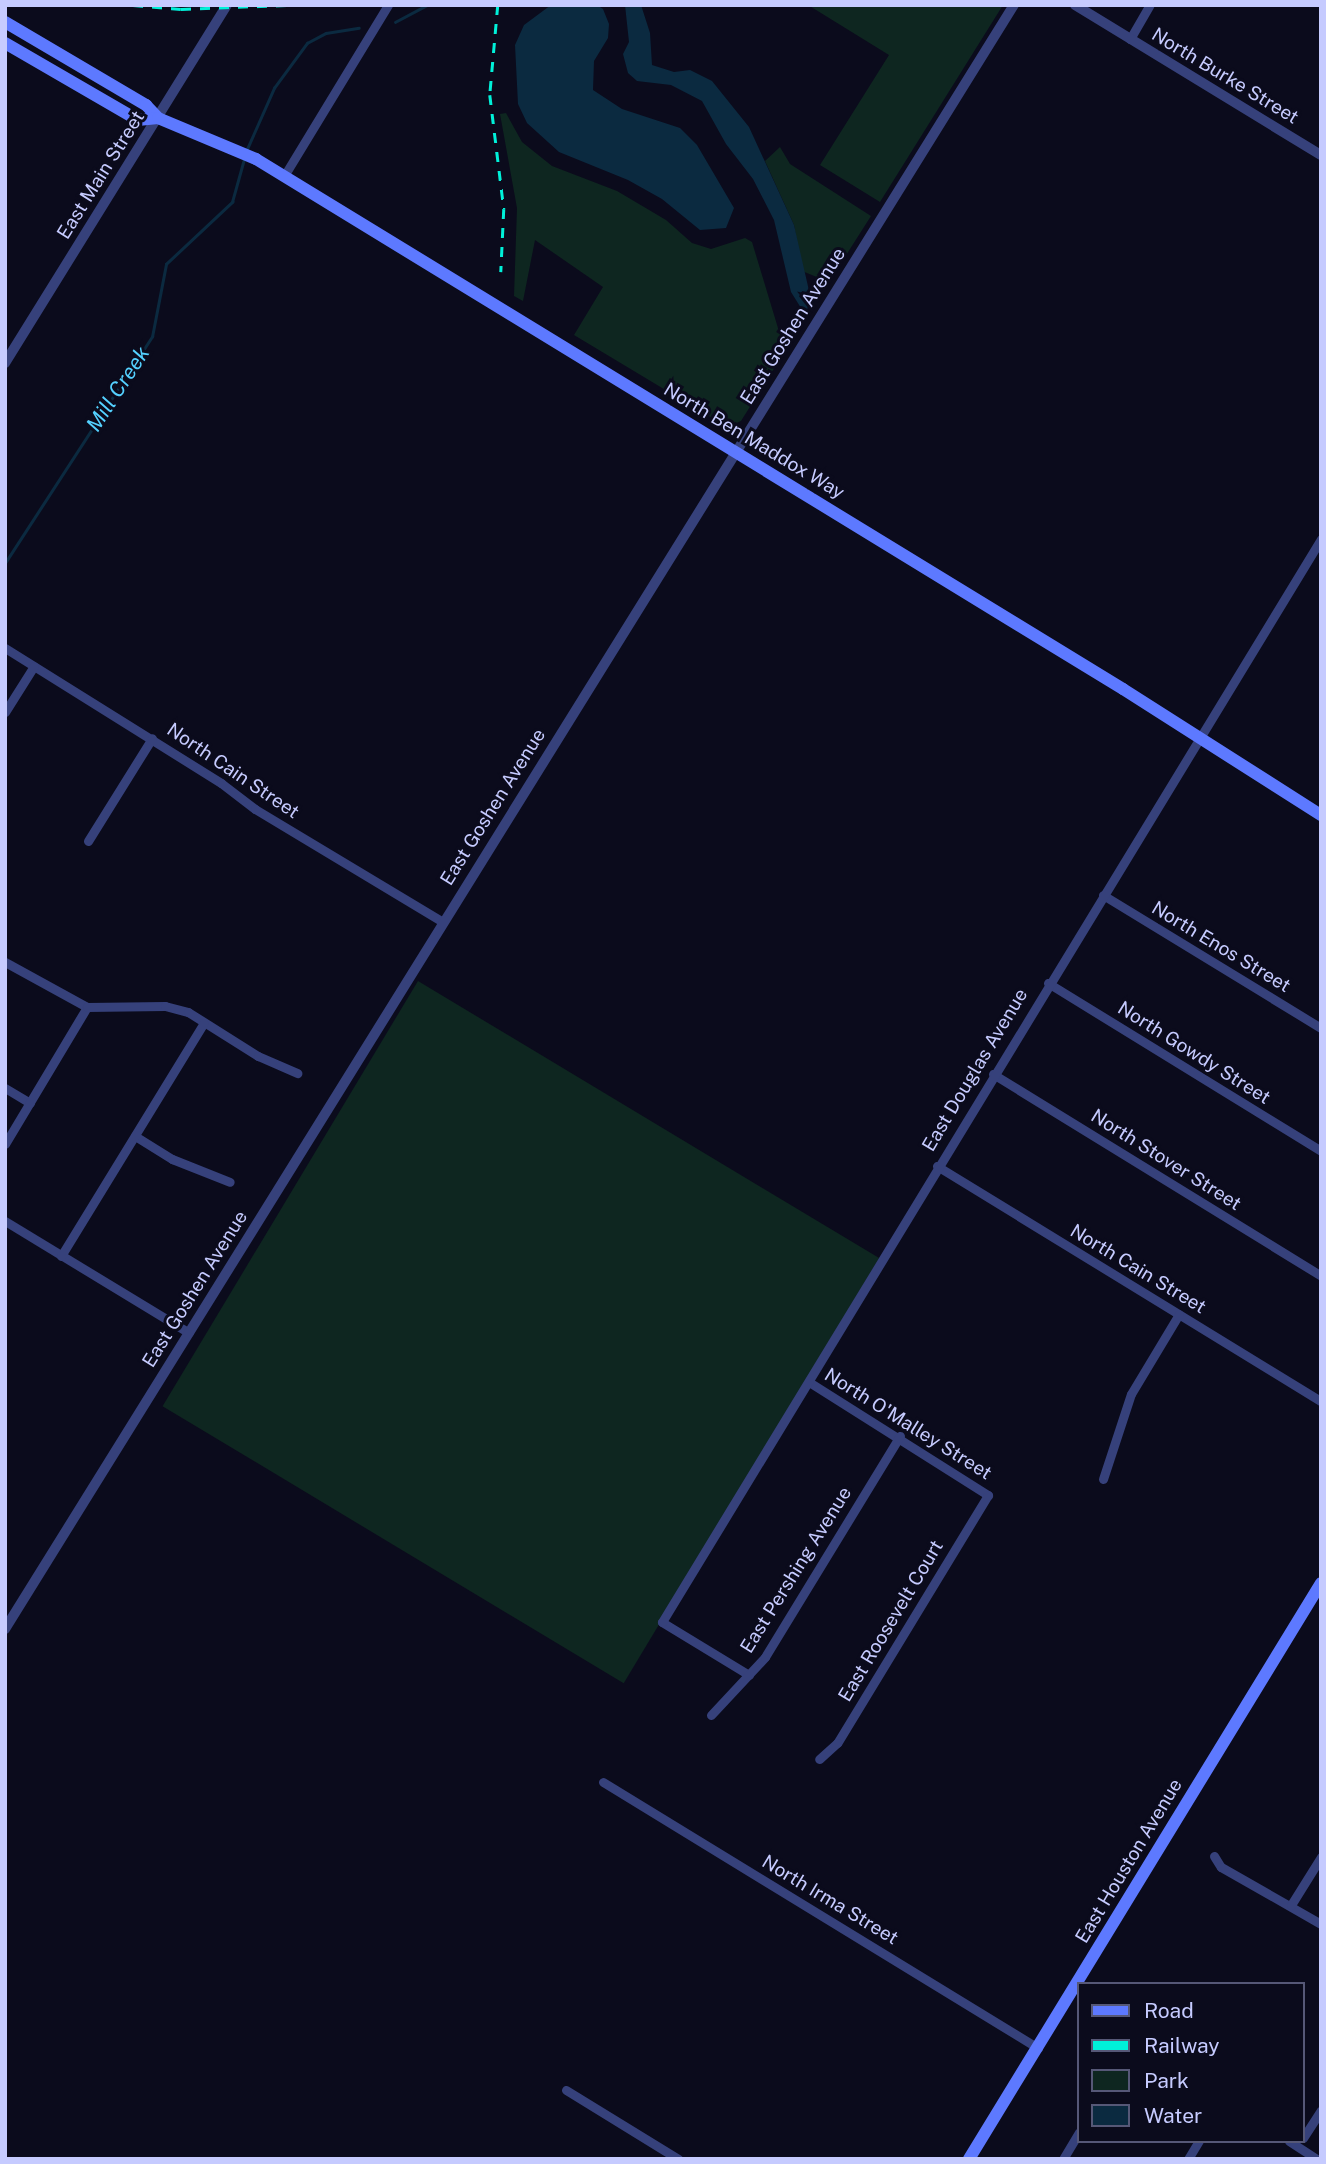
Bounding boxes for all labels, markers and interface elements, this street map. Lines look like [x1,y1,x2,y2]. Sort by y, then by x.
street label: North Burke Street [1147,23,1303,129]
street label: East Main Street [52,107,150,243]
street label: East Goshen Avenue [736,244,850,408]
water label: Mill Creek [81,342,155,436]
street label: North Ben Maddox Way [659,378,849,504]
street label: North Cain Street [163,718,303,824]
street label: East Goshen Avenue [436,725,550,889]
street label: North Enos Street [1147,897,1295,997]
street label: East Douglas Avenue [917,985,1033,1155]
street label: North Gowdy Street [1113,997,1275,1109]
street label: North Stover Street [1087,1105,1245,1215]
street label: East Goshen Avenue [138,1207,252,1371]
street label: North Cain Street [1066,1219,1210,1319]
street label: North O'Malley Street [820,1363,996,1485]
street label: East Pershing Avenue [736,1483,856,1657]
street label: East Roosevelt Court [834,1536,948,1706]
street label: East Houston Avenue [1071,1775,1187,1947]
street label: North Irma Street [758,1850,902,1950]
legend [1078,1982,1305,2143]
text: Road [1144,1998,1194,2023]
text: Railway [1144,2033,1220,2058]
text: Park [1144,2068,1189,2093]
text: Water [1144,2103,1202,2128]

